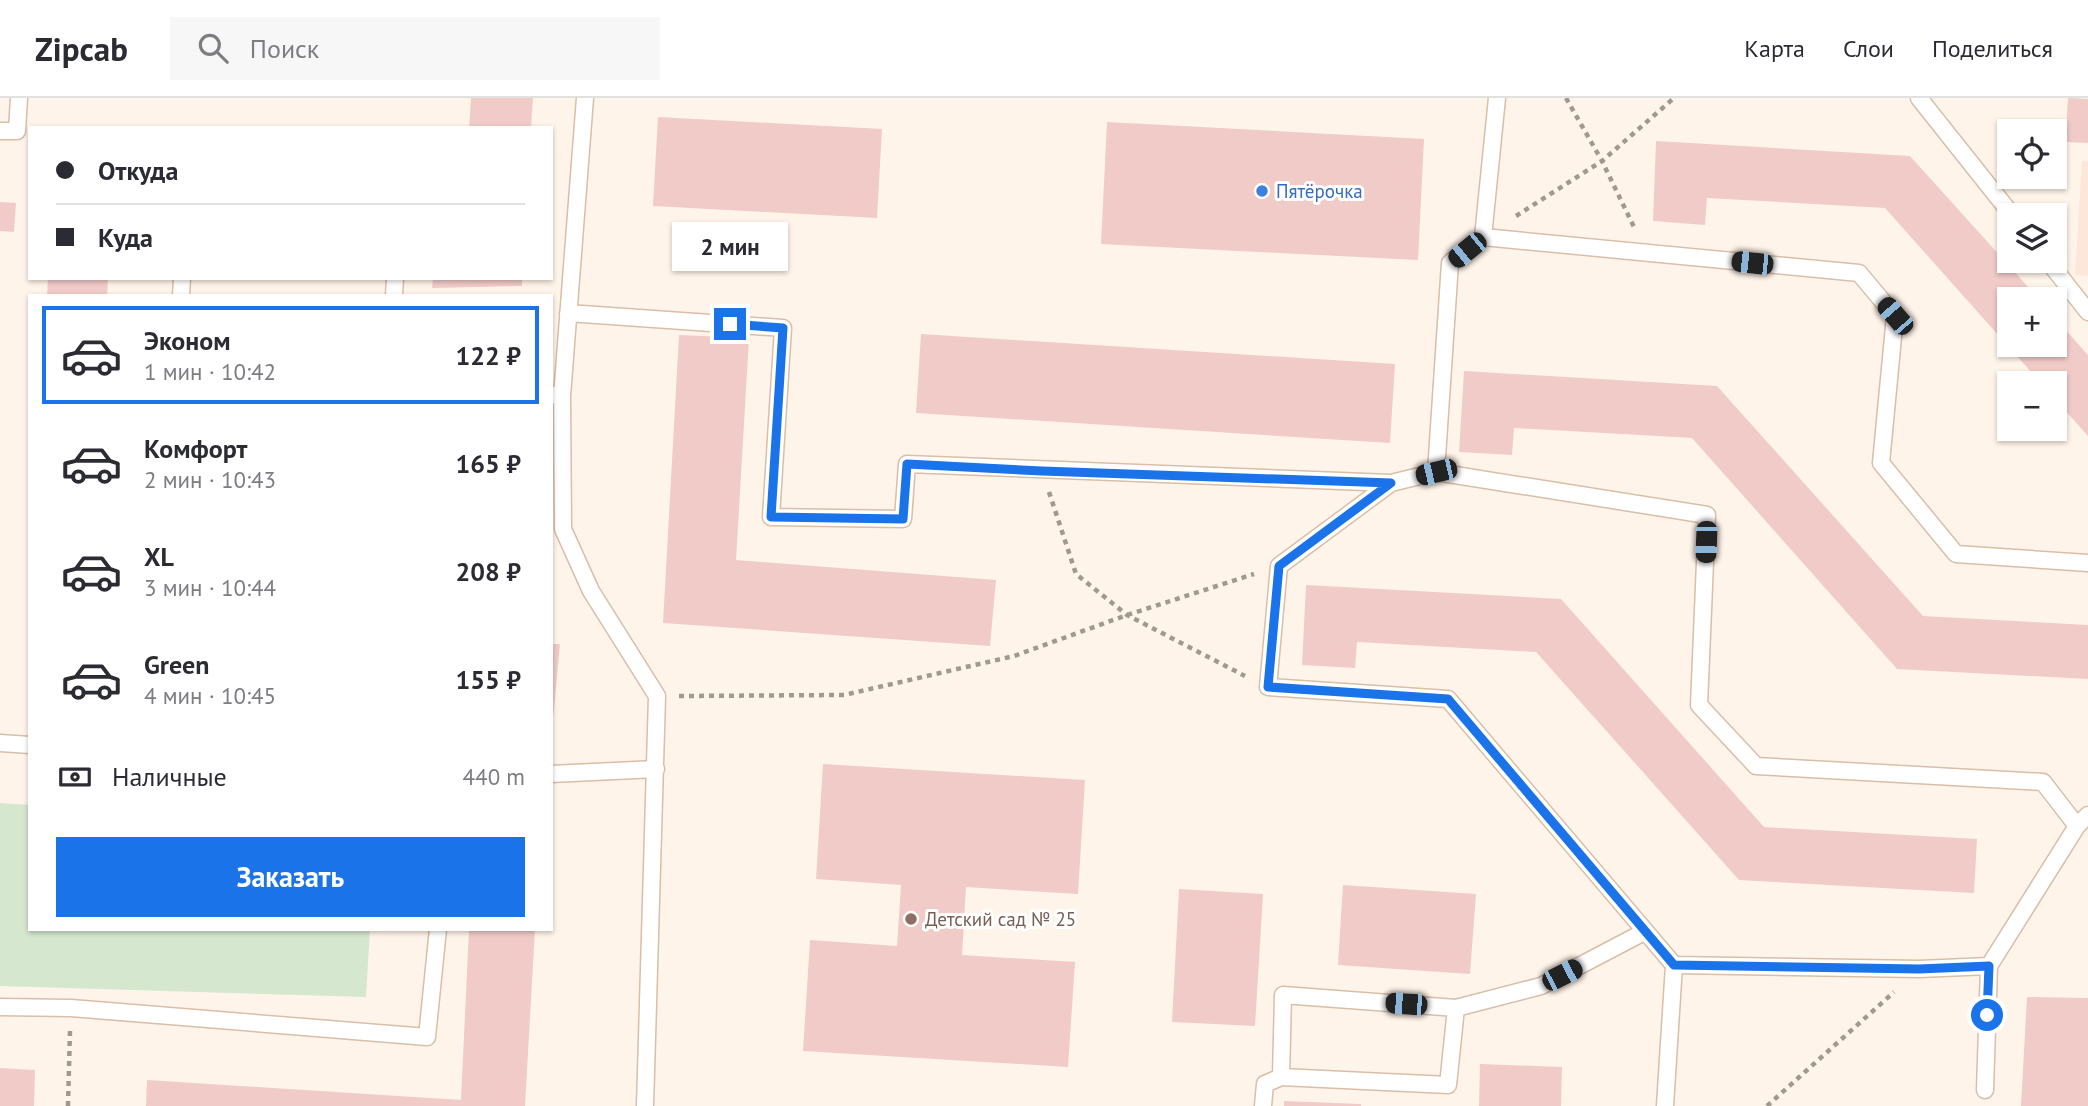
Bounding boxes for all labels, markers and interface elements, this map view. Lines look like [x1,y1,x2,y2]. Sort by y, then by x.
search box [170,17,660,80]
text: Zipcab [35,27,128,70]
icon: search [194,29,232,67]
text: Поиск [250,32,319,65]
text: Карта [1744,33,1805,64]
text: Слои [1843,33,1894,64]
text: Поделиться [1932,33,2053,64]
map controls [1997,119,2067,441]
button: locate [1997,119,2067,189]
text: Откуда [98,154,178,187]
place label: Пятёрочка [1276,179,1363,203]
marker: Пятёрочка [1254,183,1270,199]
button: layers [1997,203,2067,273]
text: Куда [98,221,153,254]
callout: 2 мин [672,222,788,272]
car [1445,229,1490,271]
text: 2 мин [700,232,760,261]
car [1731,250,1774,276]
button: + [1997,287,2067,357]
car [1874,293,1917,339]
route end [714,308,746,340]
icon: car [60,324,123,387]
text: Эконом [144,324,231,357]
text: 122 ₽ [455,339,521,372]
text: 1 мин · 10:42 [144,357,276,386]
button: − [1997,371,2067,441]
icon: car [60,432,123,495]
text: Комфорт [144,432,247,465]
text: 165 ₽ [455,447,521,480]
car [1414,457,1459,487]
text: 2 мин · 10:43 [144,465,276,494]
car [1695,521,1718,563]
icon: car [60,540,123,603]
text: XL [144,540,174,573]
text: 208 ₽ [455,555,521,588]
text: 3 мин · 10:44 [144,573,276,602]
icon: car [60,648,123,711]
text: Green [144,648,209,681]
text: 155 ₽ [455,663,521,696]
text: 4 мин · 10:45 [144,681,276,710]
icon: cash [56,758,94,796]
text: Наличные [112,760,227,793]
text: 440 m [463,762,525,791]
button: Заказать [56,837,525,917]
place label: Детский сад № 25 [925,907,1076,931]
marker: Детский сад № 25 [903,911,919,927]
car [1539,956,1586,994]
car [1385,992,1428,1016]
route start [1971,999,2003,1031]

